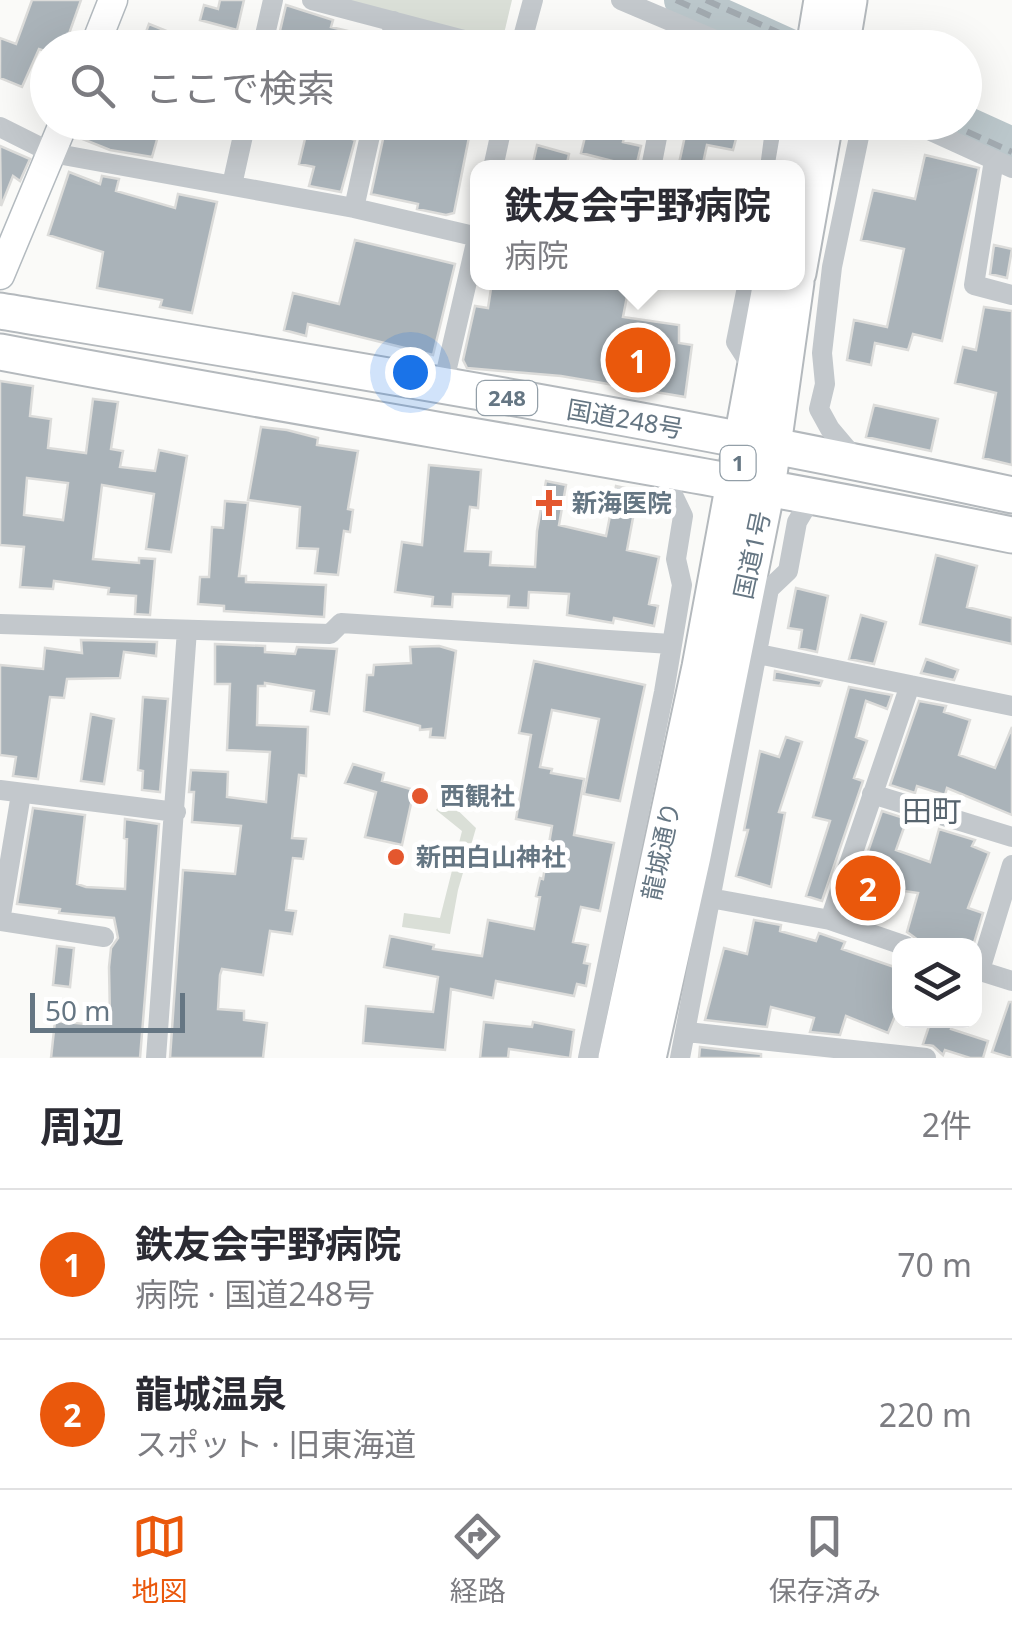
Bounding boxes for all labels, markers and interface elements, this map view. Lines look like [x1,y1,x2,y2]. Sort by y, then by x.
search box [30,30,982,140]
icon: search [65,58,120,113]
text: ここで検索 [145,61,335,113]
popup [470,160,805,290]
text: 鉄友会宇野病院 [504,178,771,230]
text: 病院 [504,233,569,276]
pin: 1 [606,322,670,398]
your location [385,347,436,398]
road number: 248 [477,381,537,415]
street label: 国道248号 [564,391,686,445]
road number: 1 [720,446,756,480]
place label: 新海医院 [572,485,672,519]
marker: 新海医院 [536,490,562,516]
street label: 国道1号 [725,508,777,602]
place label: 西観社 [440,778,515,812]
marker: 西観社 [409,785,431,807]
district label: 田町 [902,790,962,831]
street label: 龍城通り [633,798,687,903]
place label: 新田白山神社 [416,839,566,873]
marker: 新田白山神社 [385,846,407,868]
pin: 2 [836,850,900,926]
map controls [892,938,982,1028]
button: layers [892,938,982,1028]
scale bar [30,988,185,1032]
text: 50 m [45,991,111,1029]
text: 周辺 [40,1097,124,1154]
text: 2件 [922,1103,972,1146]
text: 鉄友会宇野病院 [135,1217,401,1269]
text: 1 [63,1243,82,1286]
text: 70 m [897,1243,972,1286]
text: 病院 · 国道248号 [135,1272,375,1315]
text: 龍城温泉 [135,1367,287,1419]
text: 2 [63,1393,82,1436]
text: 220 m [879,1393,972,1436]
text: スポット · 旧東海道 [135,1422,416,1465]
tab: 地図 [131,1509,187,1609]
tab: 経路 [450,1509,506,1609]
tab: 保存済み [769,1509,881,1609]

